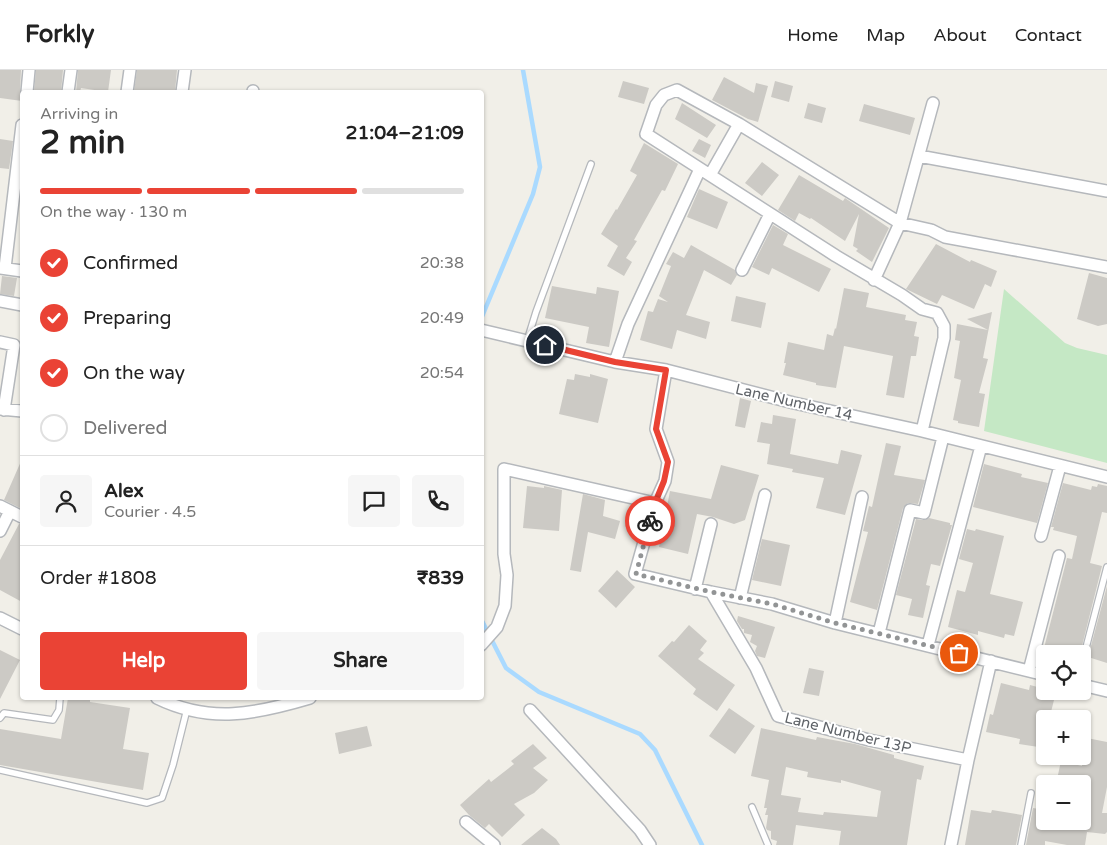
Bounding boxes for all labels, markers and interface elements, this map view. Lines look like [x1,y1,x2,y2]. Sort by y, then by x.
text: Forkly [25,20,94,49]
text: Home [787,24,838,46]
text: Map [866,24,905,46]
text: About [933,24,987,46]
text: Contact [1015,24,1082,46]
text: Arriving in [40,104,118,124]
text: 21:04–21:09 [345,122,464,144]
text: 2 min [40,124,125,162]
text: On the way · 130 m [40,202,187,222]
icon: check [40,249,68,277]
text: Confirmed [83,252,178,274]
text: 20:38 [420,253,464,273]
icon: check [40,304,68,332]
text: Preparing [83,307,172,329]
text: 20:49 [420,308,464,328]
pin [524,324,566,366]
icon: home [531,331,559,359]
icon: check [40,359,68,387]
text: On the way [83,362,185,384]
text: 20:54 [420,363,464,383]
street label: Lane Number 14 [734,380,854,424]
text: Delivered [83,417,168,439]
button: person [40,475,92,527]
button: chat [348,475,400,527]
button: phone [412,475,464,527]
text: Alex [104,480,144,502]
courier [625,496,675,546]
text: Courier · 4.5 [104,502,196,522]
icon: bike [636,507,664,535]
text: Order #1808 [40,567,157,589]
text: ₹839 [417,567,464,589]
button: Help [40,632,247,690]
button: Share [257,632,464,690]
pin [938,632,980,674]
icon: bag [945,639,973,667]
map controls [1036,645,1091,830]
button: locate [1036,645,1091,700]
street label: Lane Number 13P [783,709,913,757]
button: + [1036,710,1091,765]
button: − [1036,775,1091,830]

